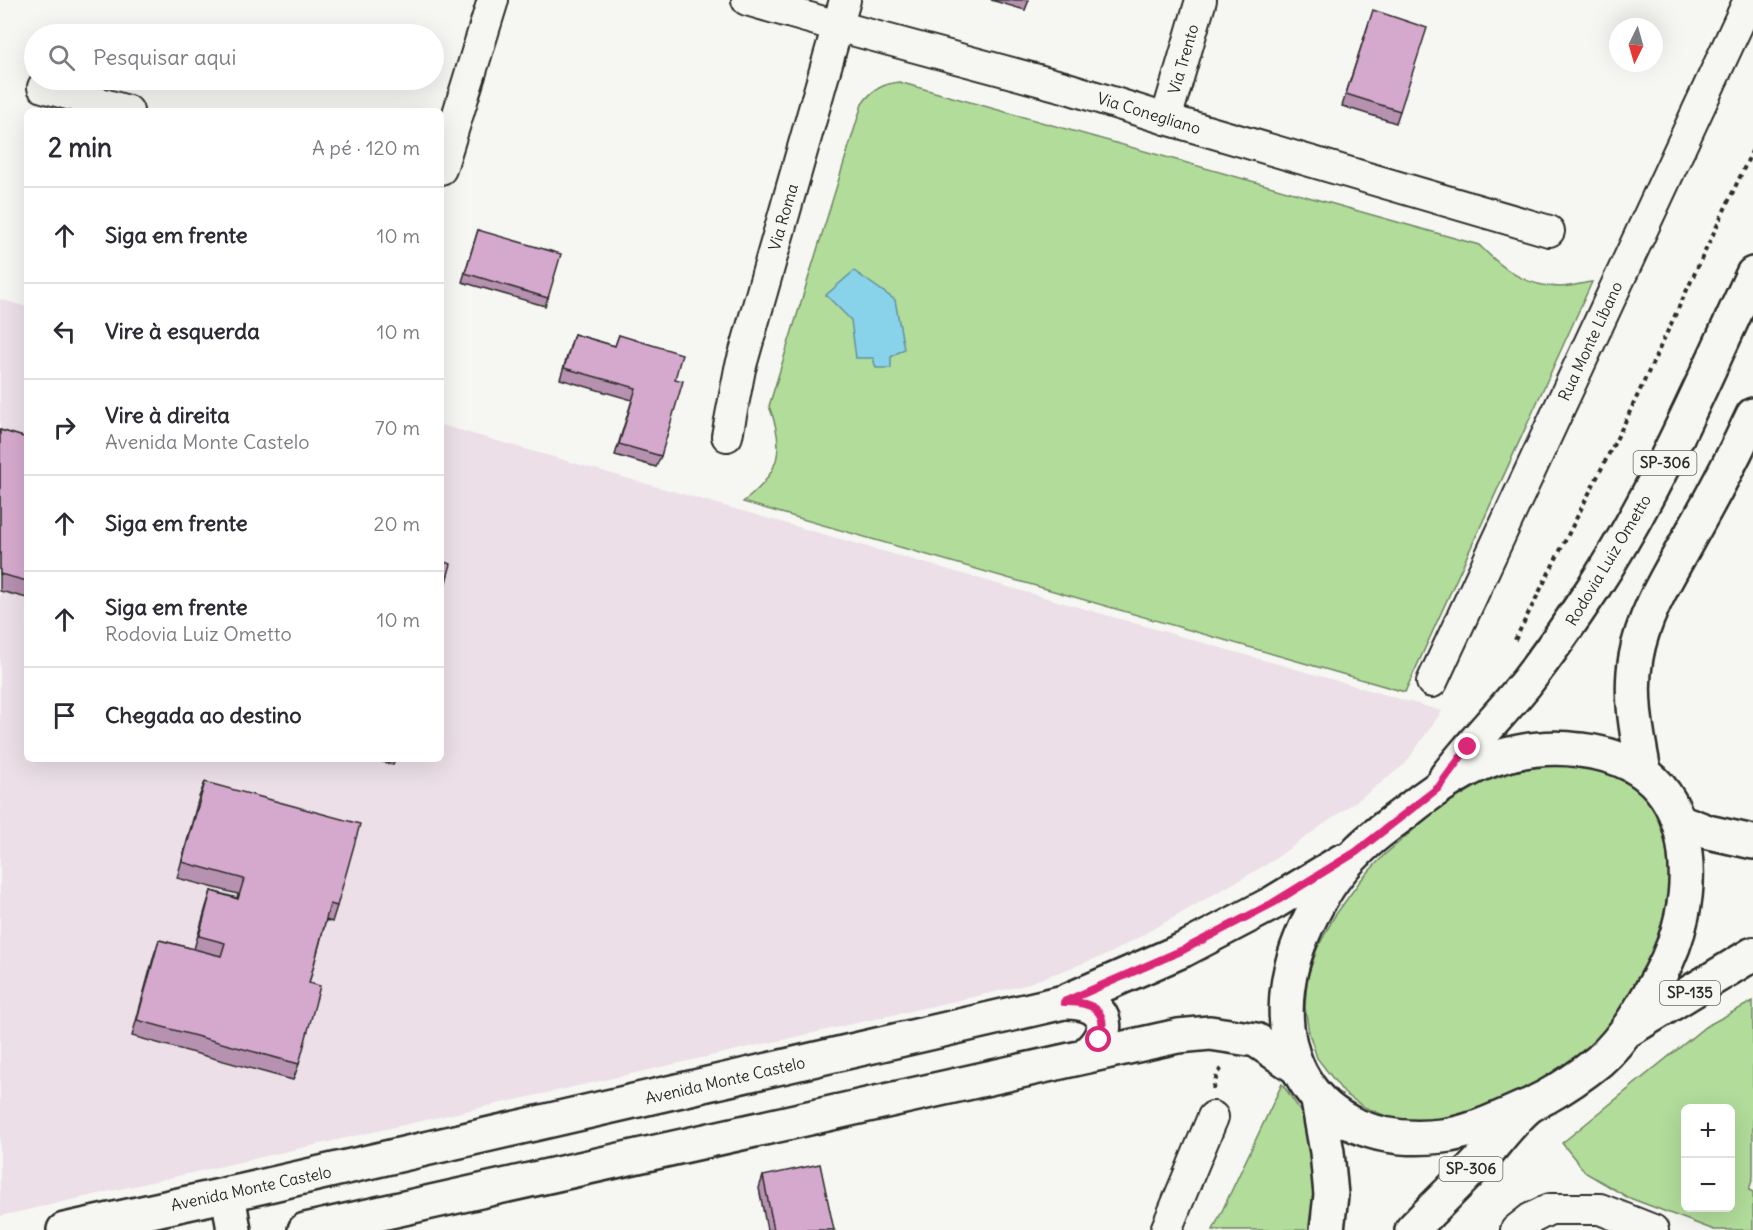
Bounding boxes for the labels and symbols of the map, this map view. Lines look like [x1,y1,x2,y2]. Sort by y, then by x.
north arrow [1609,18,1663,72]
street label: Via Trento [1163,22,1203,96]
street label: Via Conegliano [1095,88,1203,138]
street label: Via Roma [764,181,802,253]
street label: Rua Monte Líbano [1554,278,1626,404]
road number: SP-306 [1634,451,1696,475]
street label: Rodovia Luiz Ometto [1561,491,1655,629]
route end [1454,733,1480,759]
road number: SP-135 [1660,981,1720,1005]
route start [1085,1026,1111,1052]
street label: Avenida Monte Castelo [643,1052,807,1108]
road number: SP-306 [1440,1157,1502,1181]
street label: Avenida Monte Castelo [169,1161,333,1215]

